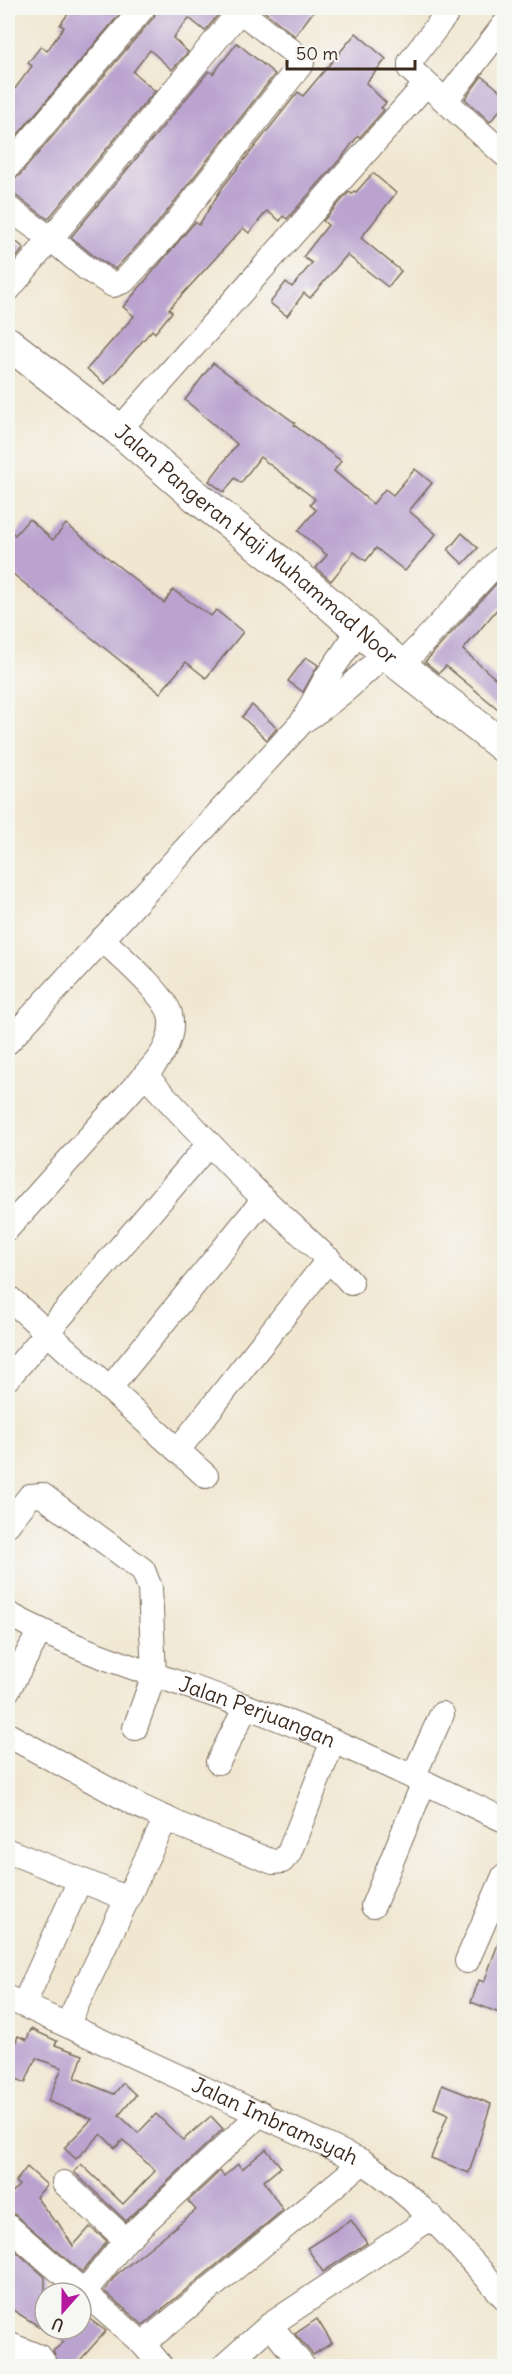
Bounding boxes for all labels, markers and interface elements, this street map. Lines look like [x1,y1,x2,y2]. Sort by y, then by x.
scale bar [287,33,414,71]
text: 50 m [296,42,338,65]
street label: Jalan Pangeran Haji Muhammad Noor [109,418,404,671]
street label: Jalan Perjuangan [175,1670,340,1753]
street label: Jalan Imbramsyah [188,2071,362,2171]
north arrow [33,2281,93,2341]
text: U [49,2314,66,2336]

